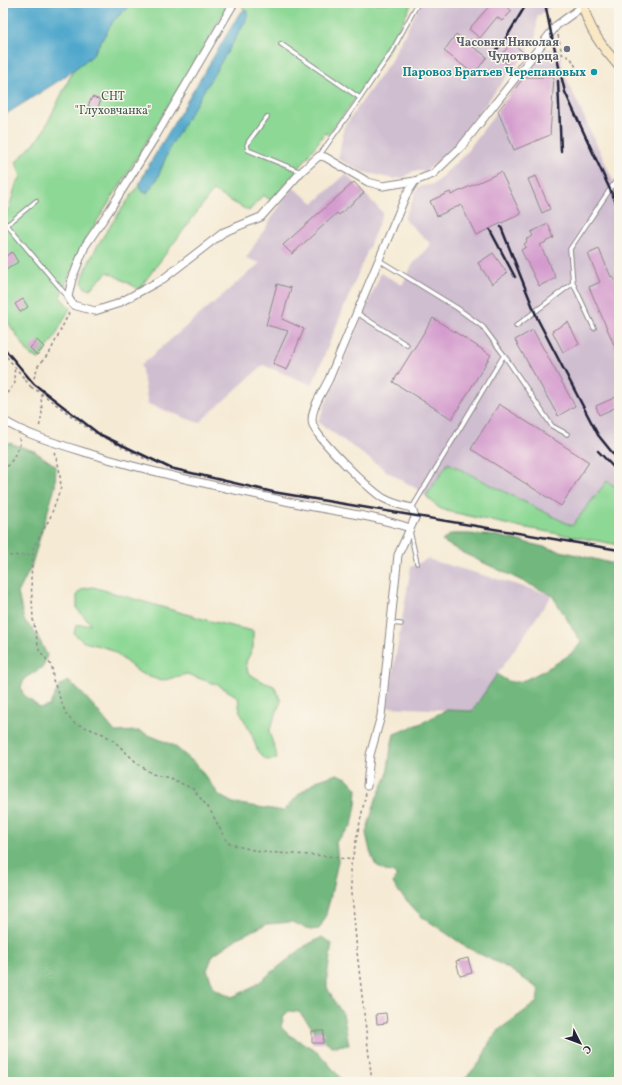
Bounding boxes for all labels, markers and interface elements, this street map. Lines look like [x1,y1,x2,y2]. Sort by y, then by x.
place label: Часовня Николая Чудотворца [456,35,559,65]
marker: Часовня Николая Чудотворца [562,44,572,54]
place label: Паровоз Братьев Черепановых [402,65,586,81]
marker: Паровоз Братьев Черепановых [589,67,599,77]
park label: СНТ "Глуховчанка" [75,89,151,119]
north arrow [560,1023,600,1063]
text: С [578,1041,594,1056]

